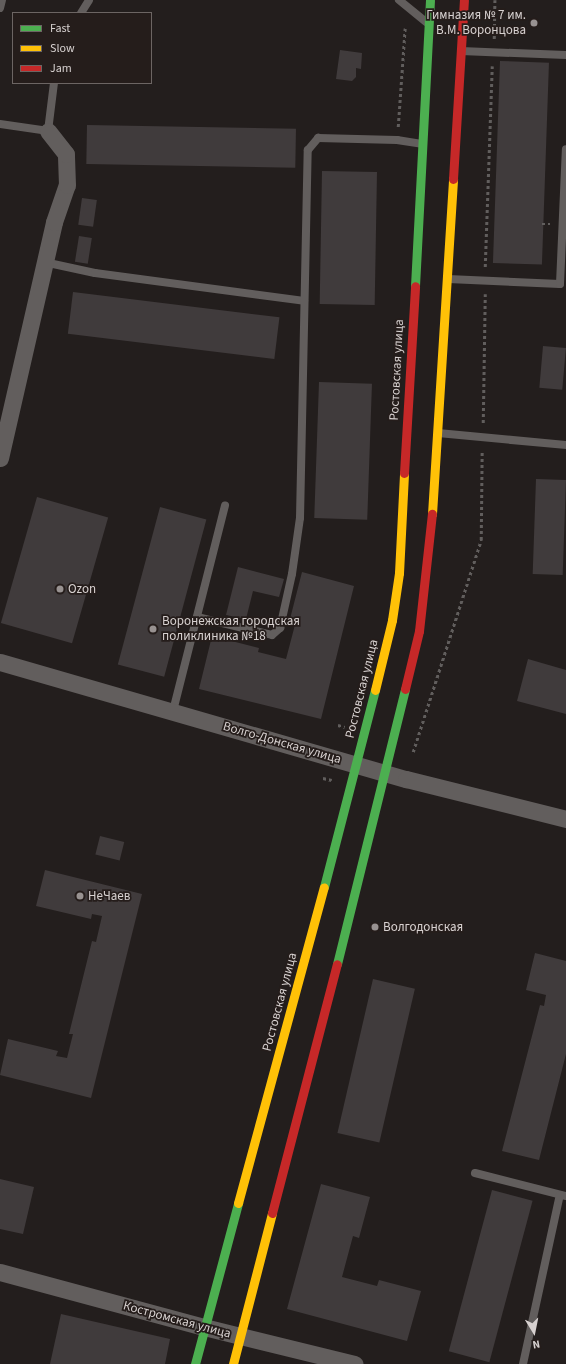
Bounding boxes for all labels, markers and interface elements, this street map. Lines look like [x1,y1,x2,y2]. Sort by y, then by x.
place label: Гимназия № 7 им. В.М. Воронцова [426,8,526,39]
legend [12,12,152,84]
marker: Гимназия № 7 им. В.М. Воронцова [529,18,539,28]
text: Fast [50,20,70,37]
text: Slow [50,40,75,57]
text: Jam [50,60,72,77]
street label: Ростовская улица [387,319,407,421]
place label: Ozon [68,581,96,597]
marker: Ozon [55,584,65,594]
place label: Воронежская городская поликлиника №18 [162,614,300,645]
marker: Воронежская городская поликлиника №18 [147,623,159,635]
street label: Ростовская улица [342,638,382,740]
street label: Волго-Донская улица [221,719,343,767]
place label: НеЧаев [88,888,130,904]
marker: НеЧаев [75,891,85,901]
place label: Волгодонская [383,919,463,935]
marker: Волгодонская [370,922,380,932]
street label: Ростовская улица [259,951,301,1053]
street label: Костромская улица [121,1298,233,1342]
north arrow [514,1312,554,1352]
text: N [531,1336,541,1352]

